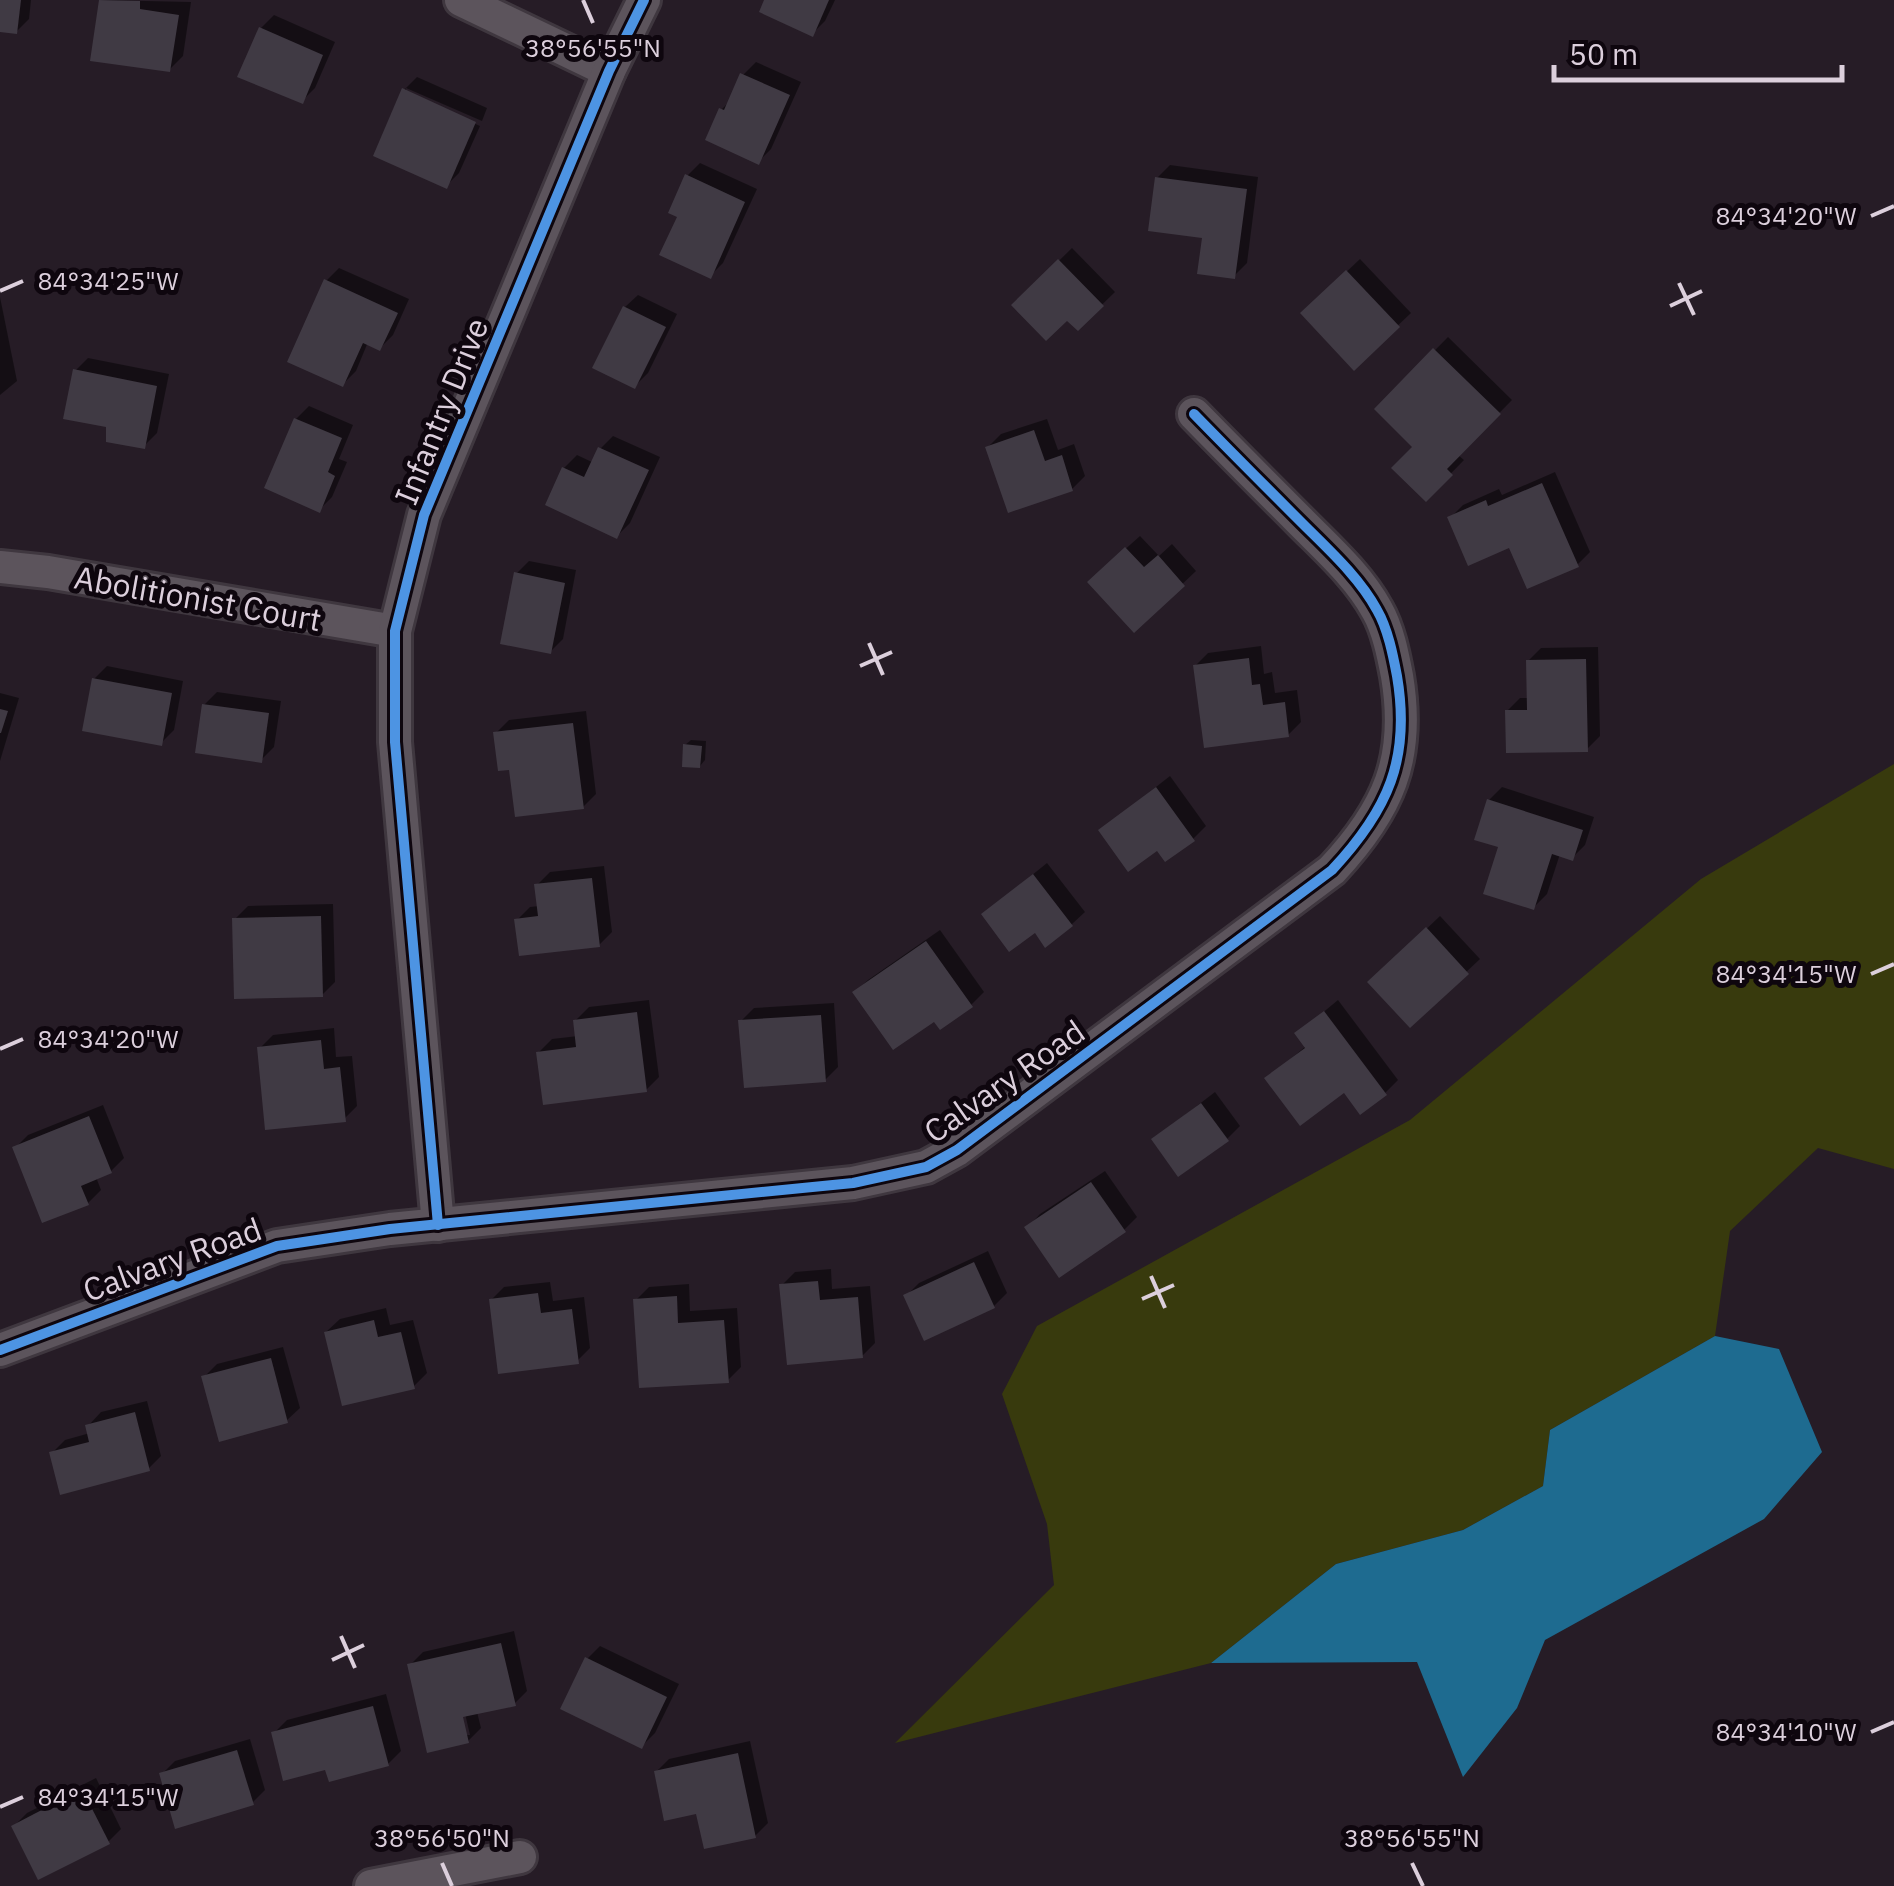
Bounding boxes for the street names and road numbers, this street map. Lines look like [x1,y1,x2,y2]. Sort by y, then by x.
street label: Infantry Drive [384,311,498,511]
street label: Abolitionist Court [71,556,325,640]
street label: Calvary Road [915,1010,1093,1152]
street label: Calvary Road [77,1207,267,1311]

